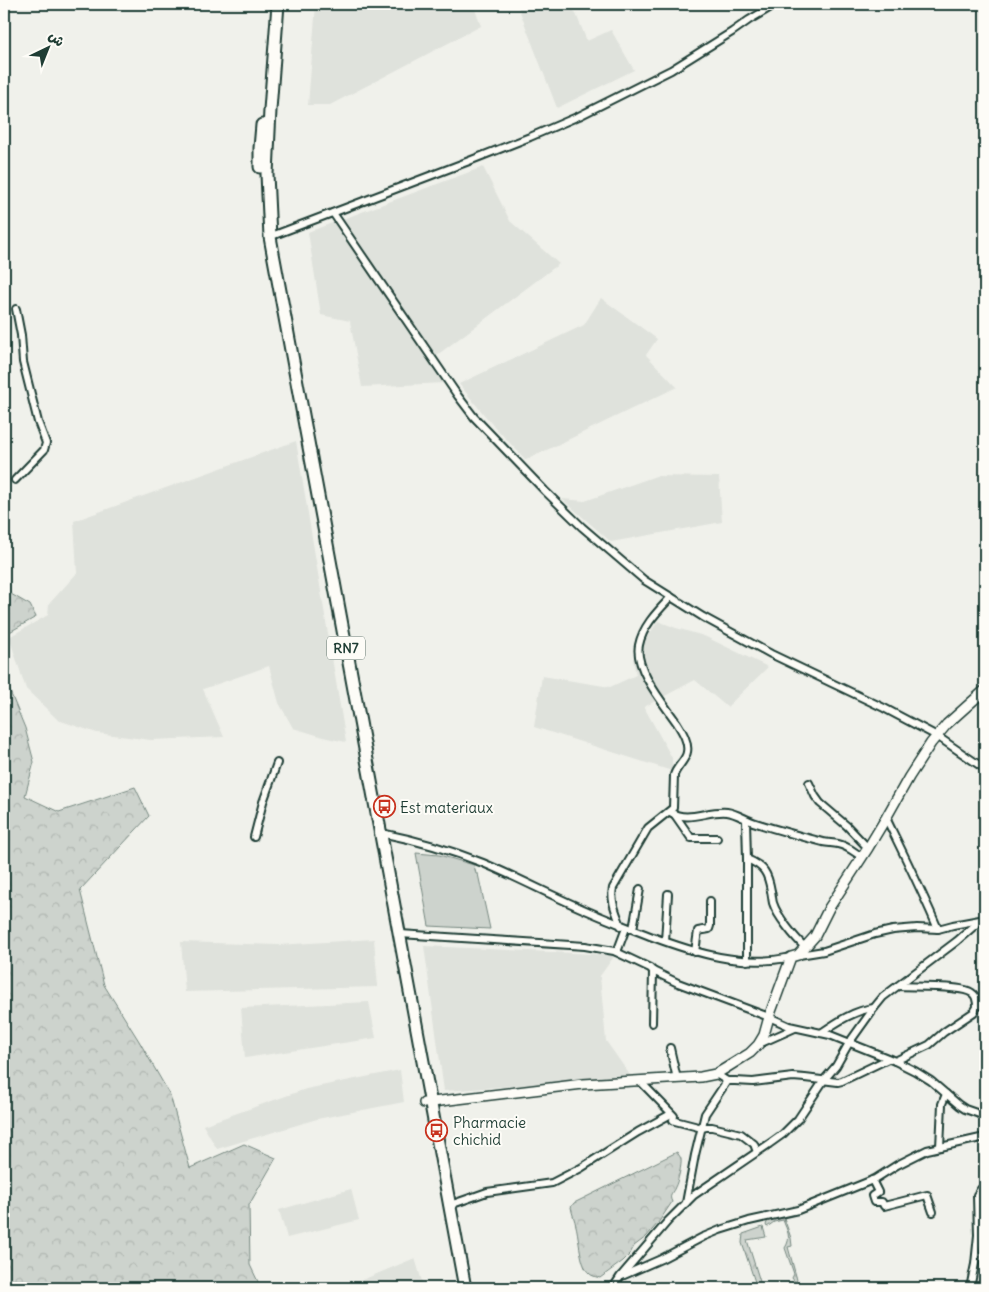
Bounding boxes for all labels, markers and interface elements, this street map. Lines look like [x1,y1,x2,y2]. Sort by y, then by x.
north arrow [22,22,72,72]
text: ش [45,27,69,50]
road number: RN7 [327,636,365,660]
bus stop icon: Est materiaux [372,795,396,819]
place label: Est materiaux [400,798,494,817]
place label: Pharmacie chichid [453,1113,526,1149]
bus stop icon: Pharmacie chichid [425,1119,449,1143]

